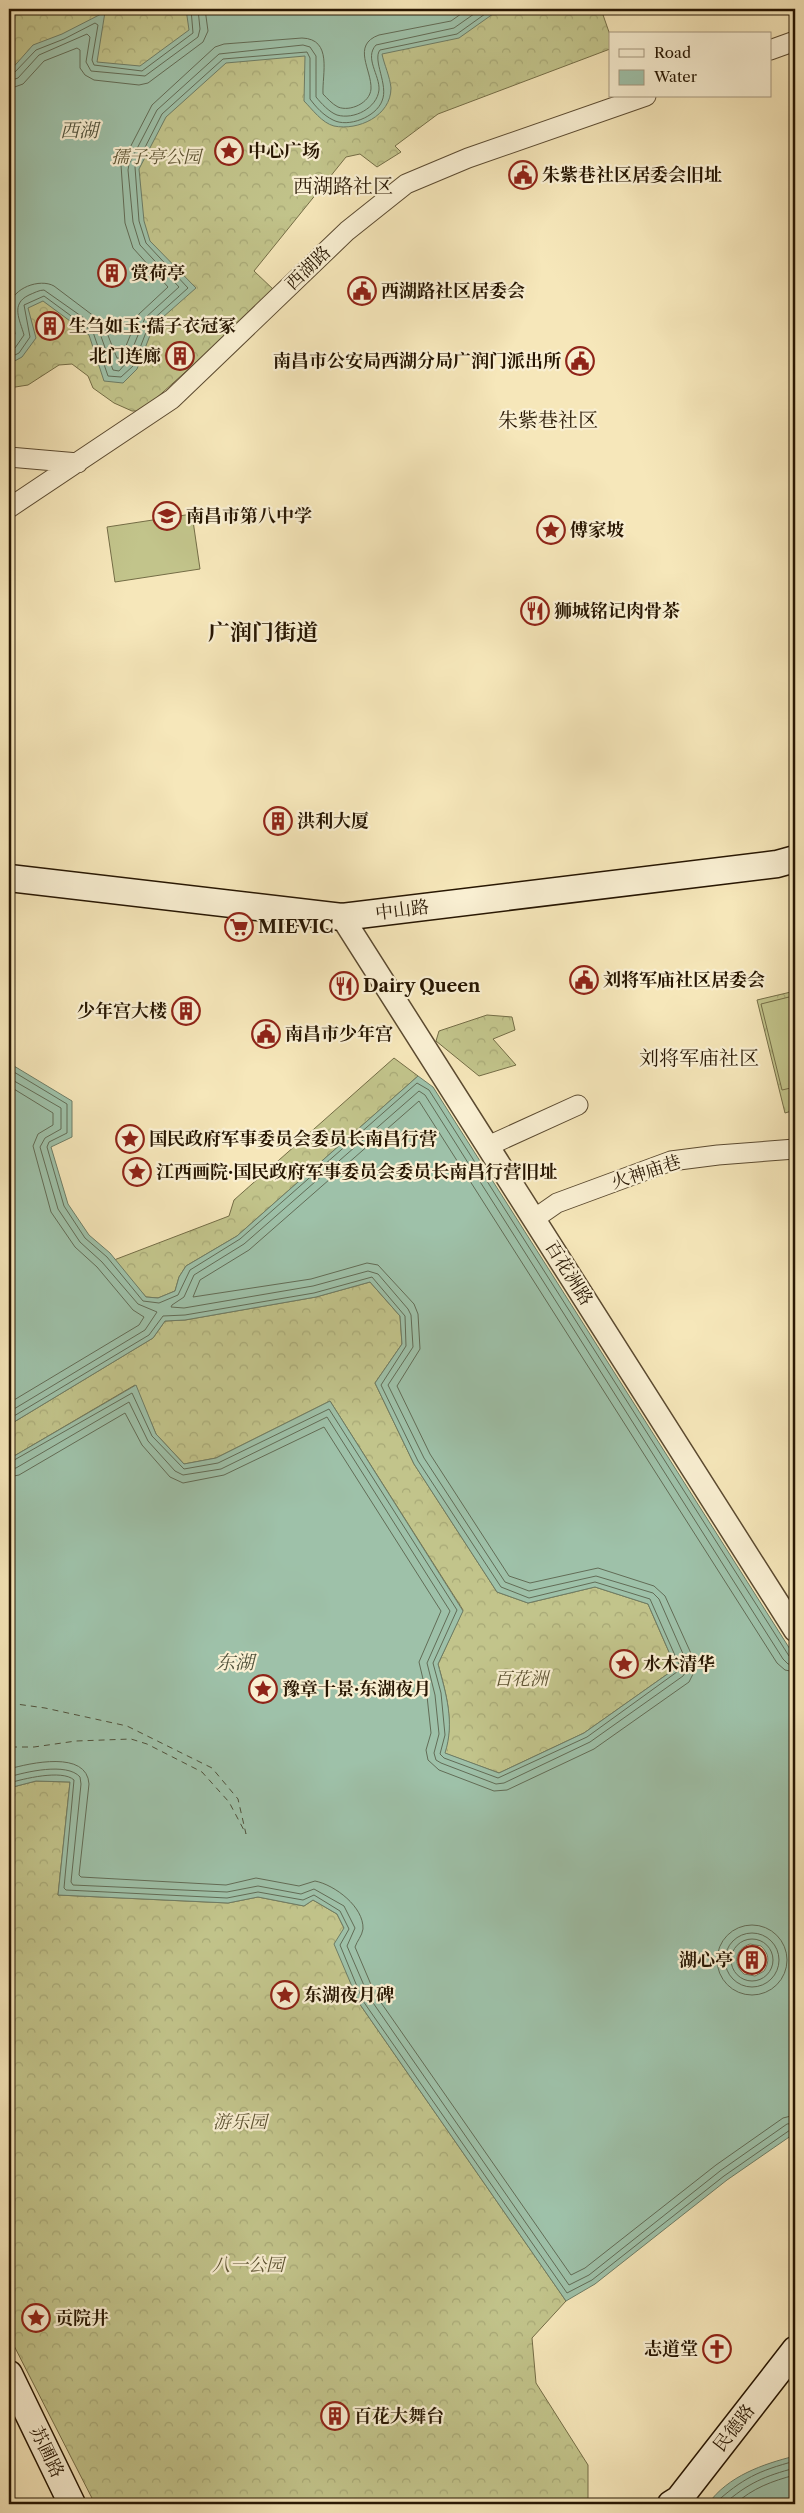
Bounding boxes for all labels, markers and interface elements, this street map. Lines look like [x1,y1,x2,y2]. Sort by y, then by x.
legend [609,32,772,98]
text: Road [654,43,691,62]
text: Water [653,67,698,86]
water label: 西湖 [60,119,101,142]
place icon: 中心广场 [214,136,244,166]
place label: 中心广场 [248,140,320,162]
park label: 孺子亭公园 [111,146,204,168]
public building icon: 朱紫巷社区居委会旧址 [508,160,538,190]
place label: 朱紫巷社区居委会旧址 [542,164,722,186]
district label: 西湖路社区 [293,174,393,198]
street label: 西湖路 [281,241,335,295]
building icon: 赏荷亭 [97,258,127,288]
place label: 赏荷亭 [131,262,185,284]
public building icon: 西湖路社区居委会 [347,276,377,306]
place label: 西湖路社区居委会 [381,280,525,302]
building icon: 生刍如玉·孺子衣冠冢 [35,311,65,341]
place label: 生刍如玉·孺子衣冠冢 [69,315,236,337]
building icon: 北门连廊 [165,341,195,371]
place label: 北门连廊 [89,345,161,367]
public building icon: 南昌市公安局西湖分局广润门派出所 [565,346,595,376]
place label: 南昌市公安局西湖分局广润门派出所 [273,350,562,372]
district label: 朱紫巷社区 [498,408,598,432]
school or university icon: 南昌市第八中学 [152,501,182,531]
place label: 南昌市第八中学 [186,505,312,527]
place icon: 傅家坡 [536,515,566,545]
place label: 傅家坡 [570,519,625,541]
restaurant icon: 狮城铭记肉骨茶 [520,596,550,626]
place label: 狮城铭记肉骨茶 [554,600,680,622]
district label: 广润门街道 [208,619,318,646]
building icon: 洪利大厦 [263,806,293,836]
place label: 洪利大厦 [297,810,369,832]
street label: 中山路 [374,896,430,924]
supermarket icon: MIEVIC [224,912,254,942]
place label: MIEVIC [258,916,333,938]
public building icon: 刘将军庙社区居委会 [569,965,599,995]
place label: 刘将军庙社区居委会 [603,969,765,991]
restaurant icon: Dairy Queen [329,971,359,1001]
place label: Dairy Queen [363,975,481,997]
building icon: 少年宫大楼 [171,996,201,1026]
place label: 少年宫大楼 [77,1000,167,1022]
public building icon: 南昌市少年宫 [251,1019,281,1049]
place label: 南昌市少年宫 [285,1023,393,1045]
district label: 刘将军庙社区 [639,1046,759,1070]
place icon: 国民政府军事委员会委员长南昌行营 [115,1124,145,1154]
place label: 国民政府军事委员会委员长南昌行营 [149,1128,437,1150]
street label: 火神庙巷 [608,1150,684,1194]
place icon: 江西画院·国民政府军事委员会委员长南昌行营旧址 [122,1157,152,1187]
place label: 江西画院·国民政府军事委员会委员长南昌行营旧址 [156,1161,557,1183]
street label: 百花洲路 [541,1237,597,1309]
place icon: 水木清华 [609,1649,639,1679]
water label: 东湖 [216,1651,257,1674]
place label: 水木清华 [643,1653,715,1675]
park label: 百花洲 [494,1668,551,1690]
place icon: 豫章十景·东湖夜月 [248,1674,278,1704]
place label: 豫章十景·东湖夜月 [282,1678,431,1700]
building icon: 湖心亭 [737,1945,767,1975]
place label: 湖心亭 [679,1949,733,1971]
place icon: 东湖夜月碑 [270,1980,300,2010]
place label: 东湖夜月碑 [304,1984,394,2006]
park label: 游乐园 [213,2111,270,2133]
park label: 八一公园 [212,2254,287,2276]
place icon: 贡院井 [21,2303,51,2333]
place label: 贡院井 [55,2307,109,2329]
church icon: 志道堂 [702,2334,732,2364]
place label: 志道堂 [644,2338,698,2360]
street label: 民德路 [709,2400,759,2456]
building icon: 百花大舞台 [320,2401,350,2431]
place label: 百花大舞台 [354,2405,444,2427]
street label: 苏圃路 [25,2423,69,2481]

